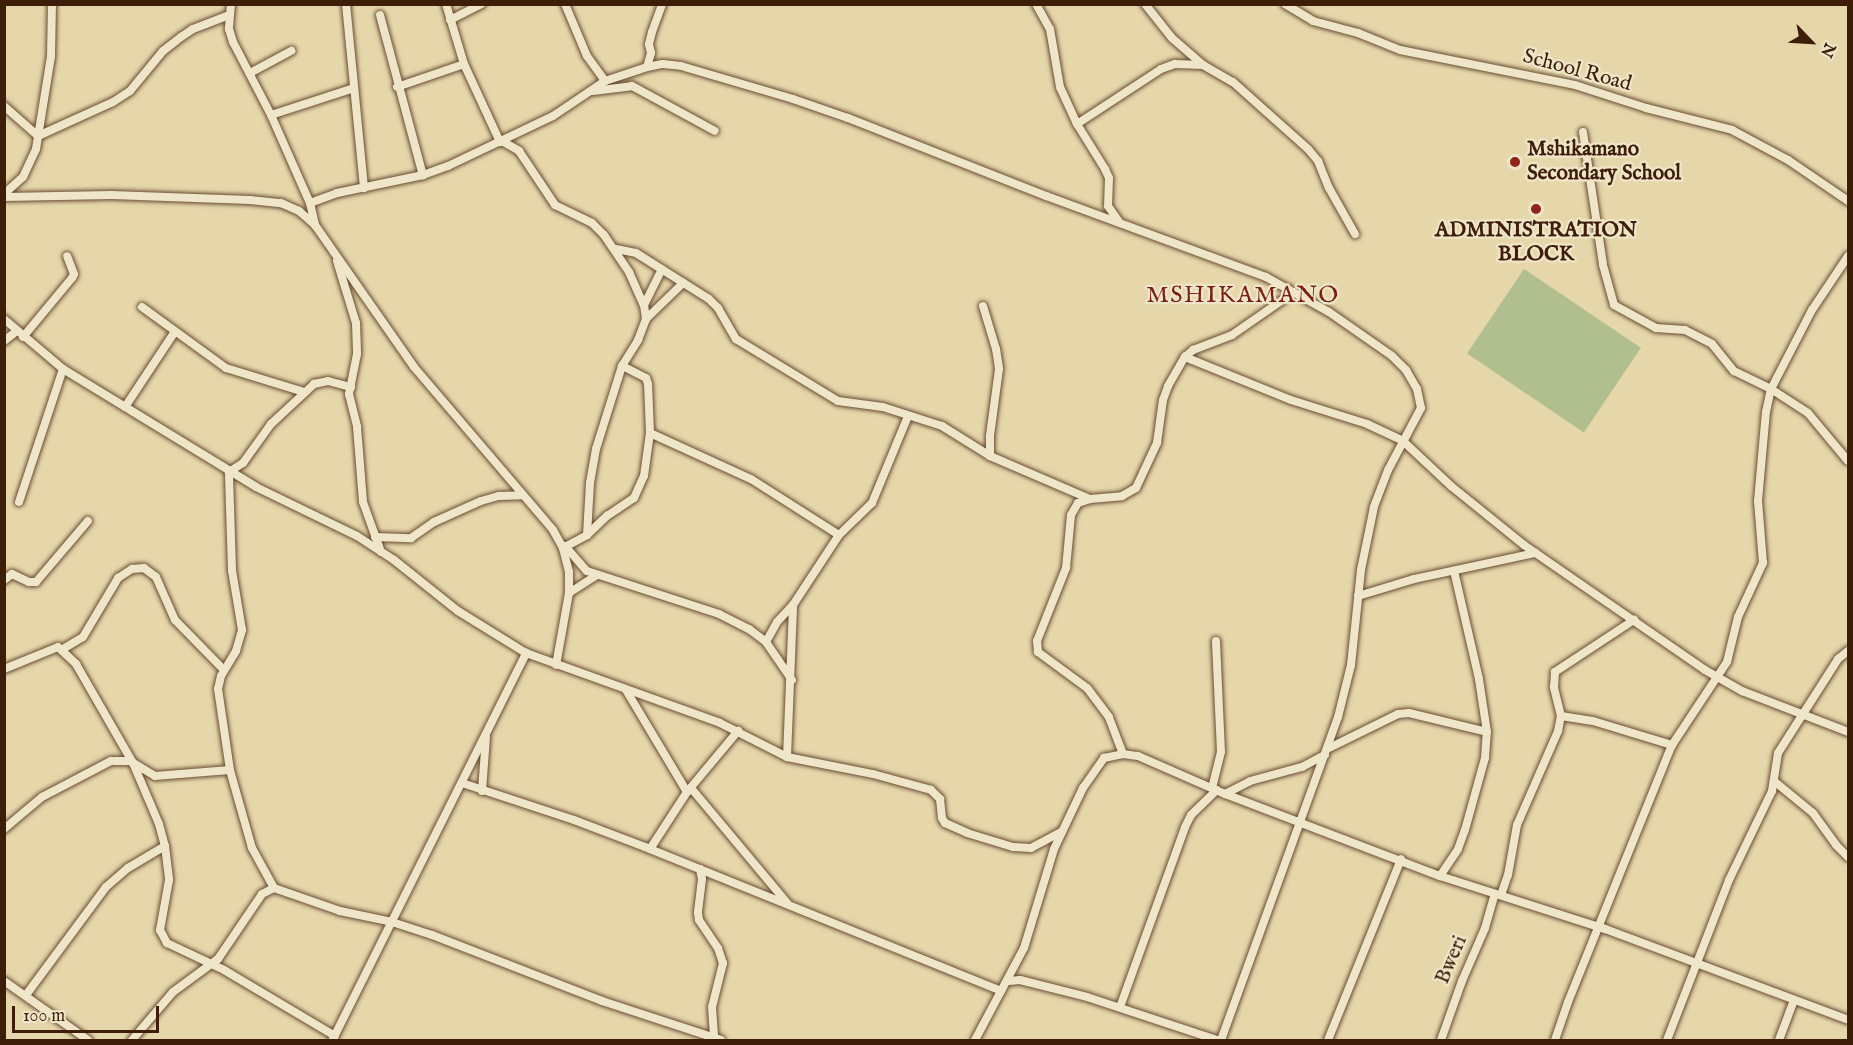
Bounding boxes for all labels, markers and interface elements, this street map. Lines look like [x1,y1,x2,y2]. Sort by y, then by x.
north arrow [1781,12,1841,72]
text: N [1815,39,1839,60]
street label: School Road [1520,44,1634,98]
place label: Mshikamano Secondary School [1527,137,1681,187]
marker: Mshikamano Secondary School [1508,155,1522,169]
marker: ADMINISTRATION BLOCK [1529,202,1543,216]
place label: ADMINISTRATION BLOCK [1435,218,1637,268]
district label: MSHIKAMANO [1146,282,1340,310]
street label: Bweri [1431,932,1473,988]
scale bar [15,994,162,1032]
text: 100 m [23,1005,65,1028]

